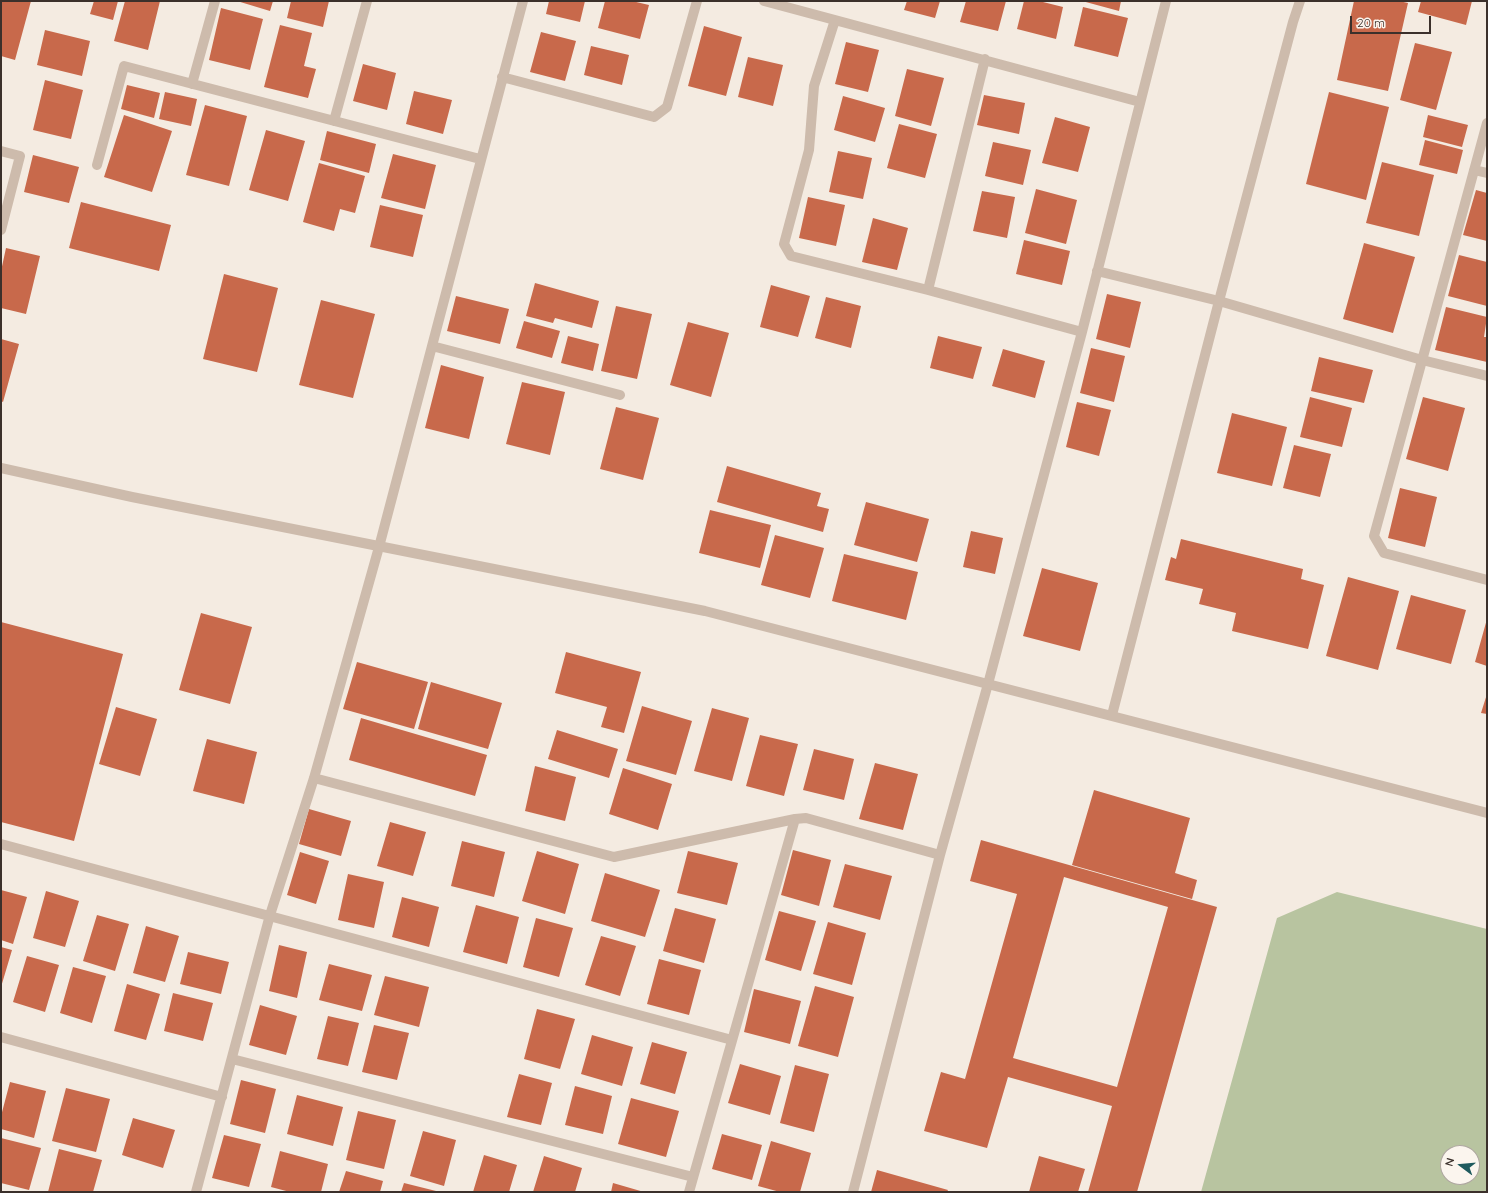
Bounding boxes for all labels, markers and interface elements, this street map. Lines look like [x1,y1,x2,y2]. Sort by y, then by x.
scale bar [1352,8,1433,34]
text: 20 m [1357,15,1385,30]
north arrow [1440,1145,1480,1185]
text: N [1442,1156,1457,1168]

